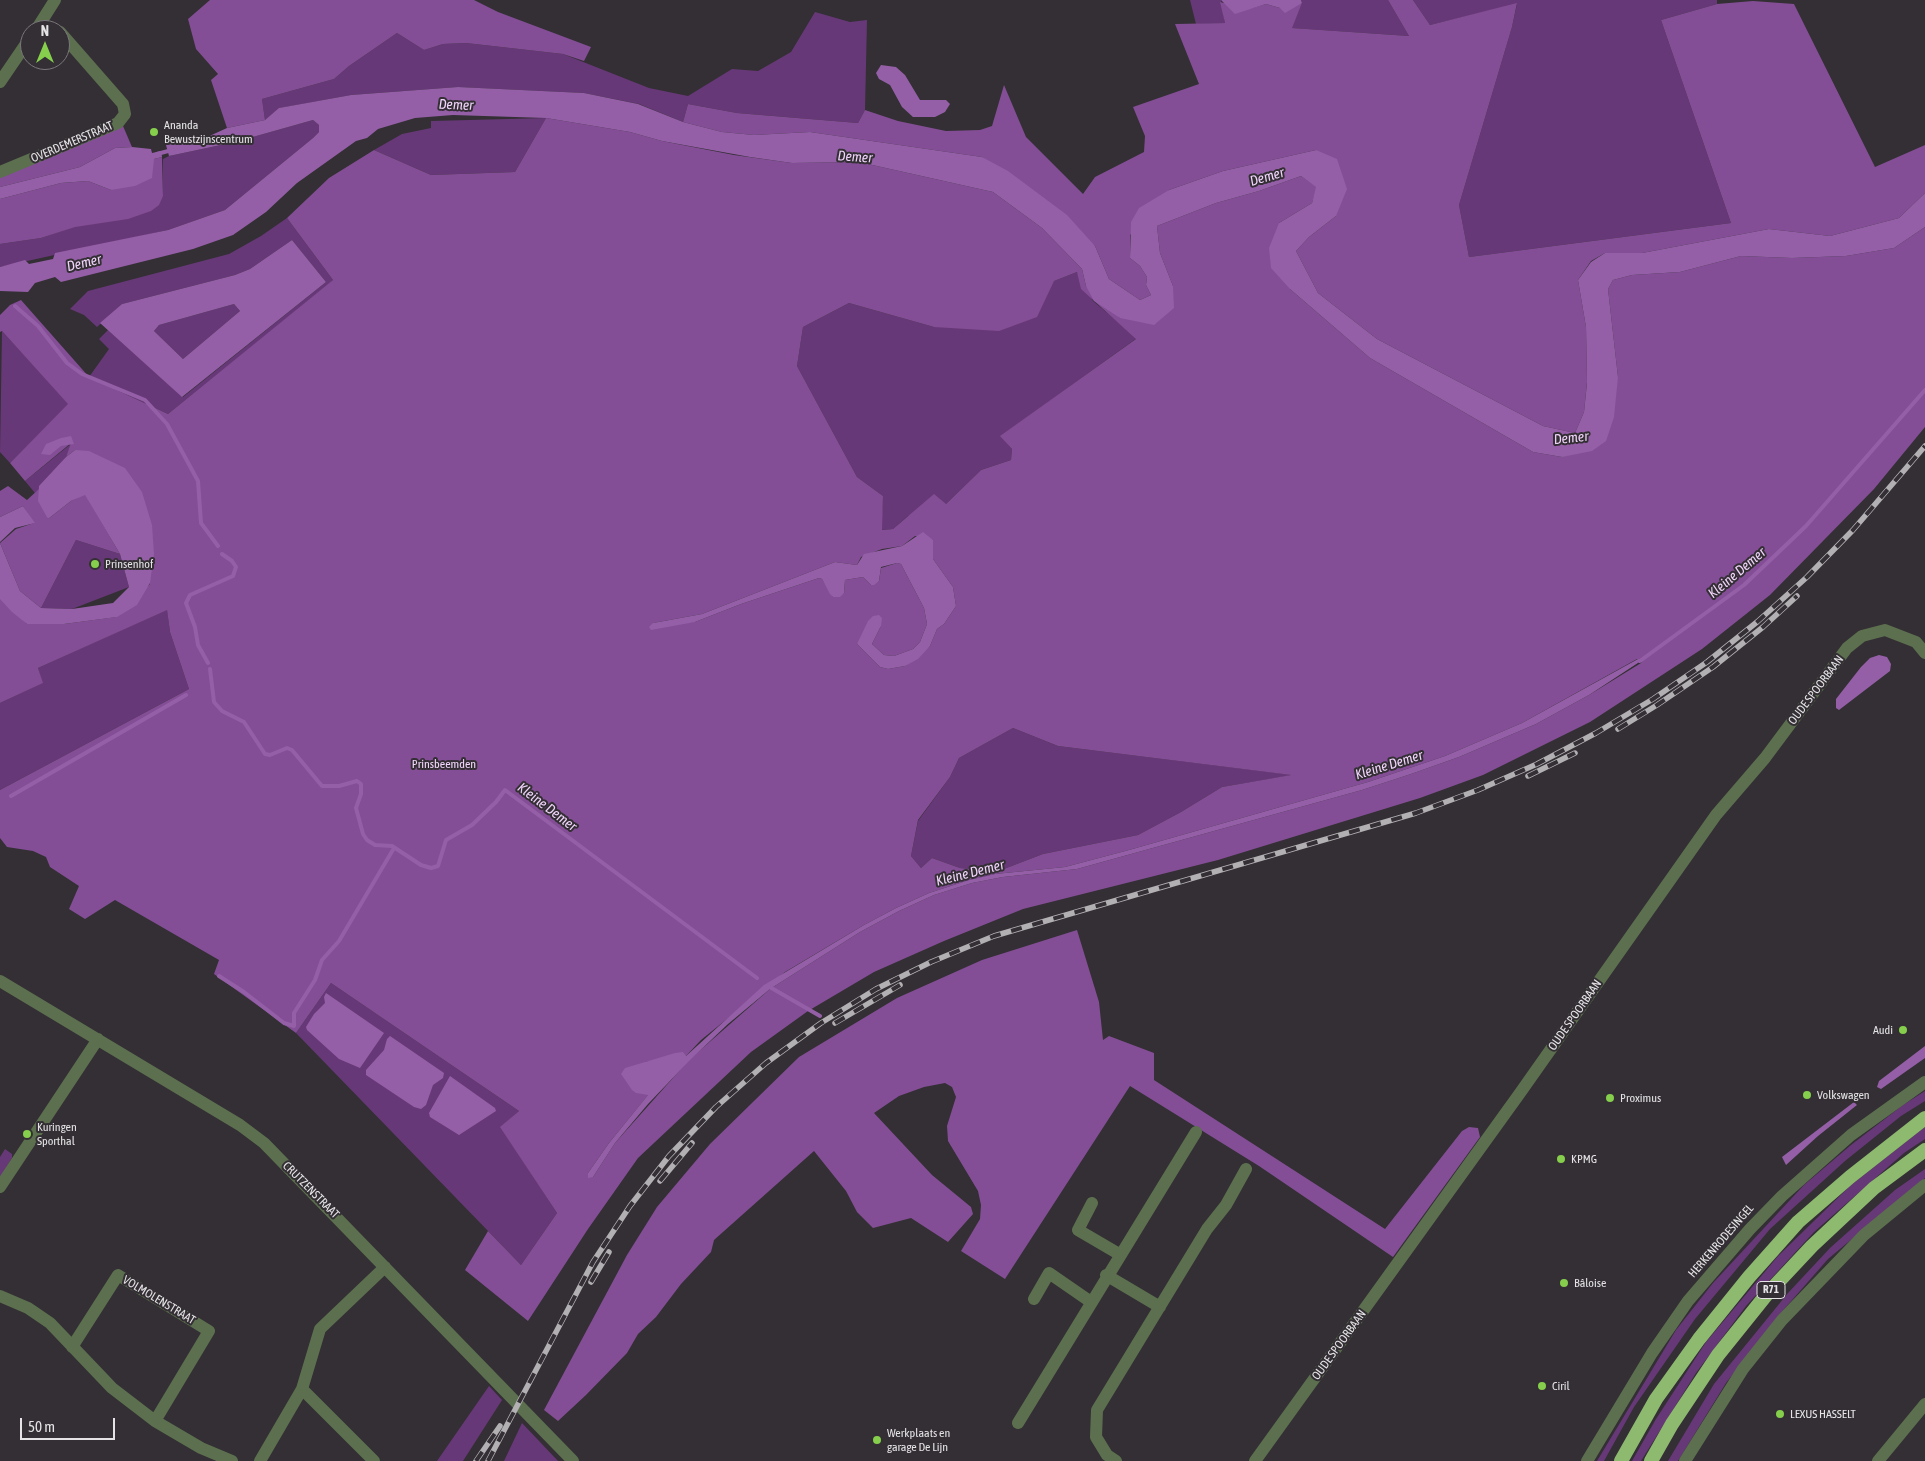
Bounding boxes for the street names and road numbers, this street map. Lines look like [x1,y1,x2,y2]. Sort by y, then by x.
street label: OVERDEMERSTRAAT [29,118,115,166]
street label: OUDE SPOORBAAN [1785,653,1847,727]
street label: OUDE SPOORBAAN [1545,977,1605,1053]
street label: CRUTZENSTRAAT [280,1159,342,1221]
street label: HERKENRODESINGEL [1685,1201,1757,1281]
street label: VOLMOLENSTRAAT [120,1273,198,1327]
road number: R71 [1757,1282,1785,1298]
street label: OUDE SPOORBAAN [1309,1307,1369,1383]

